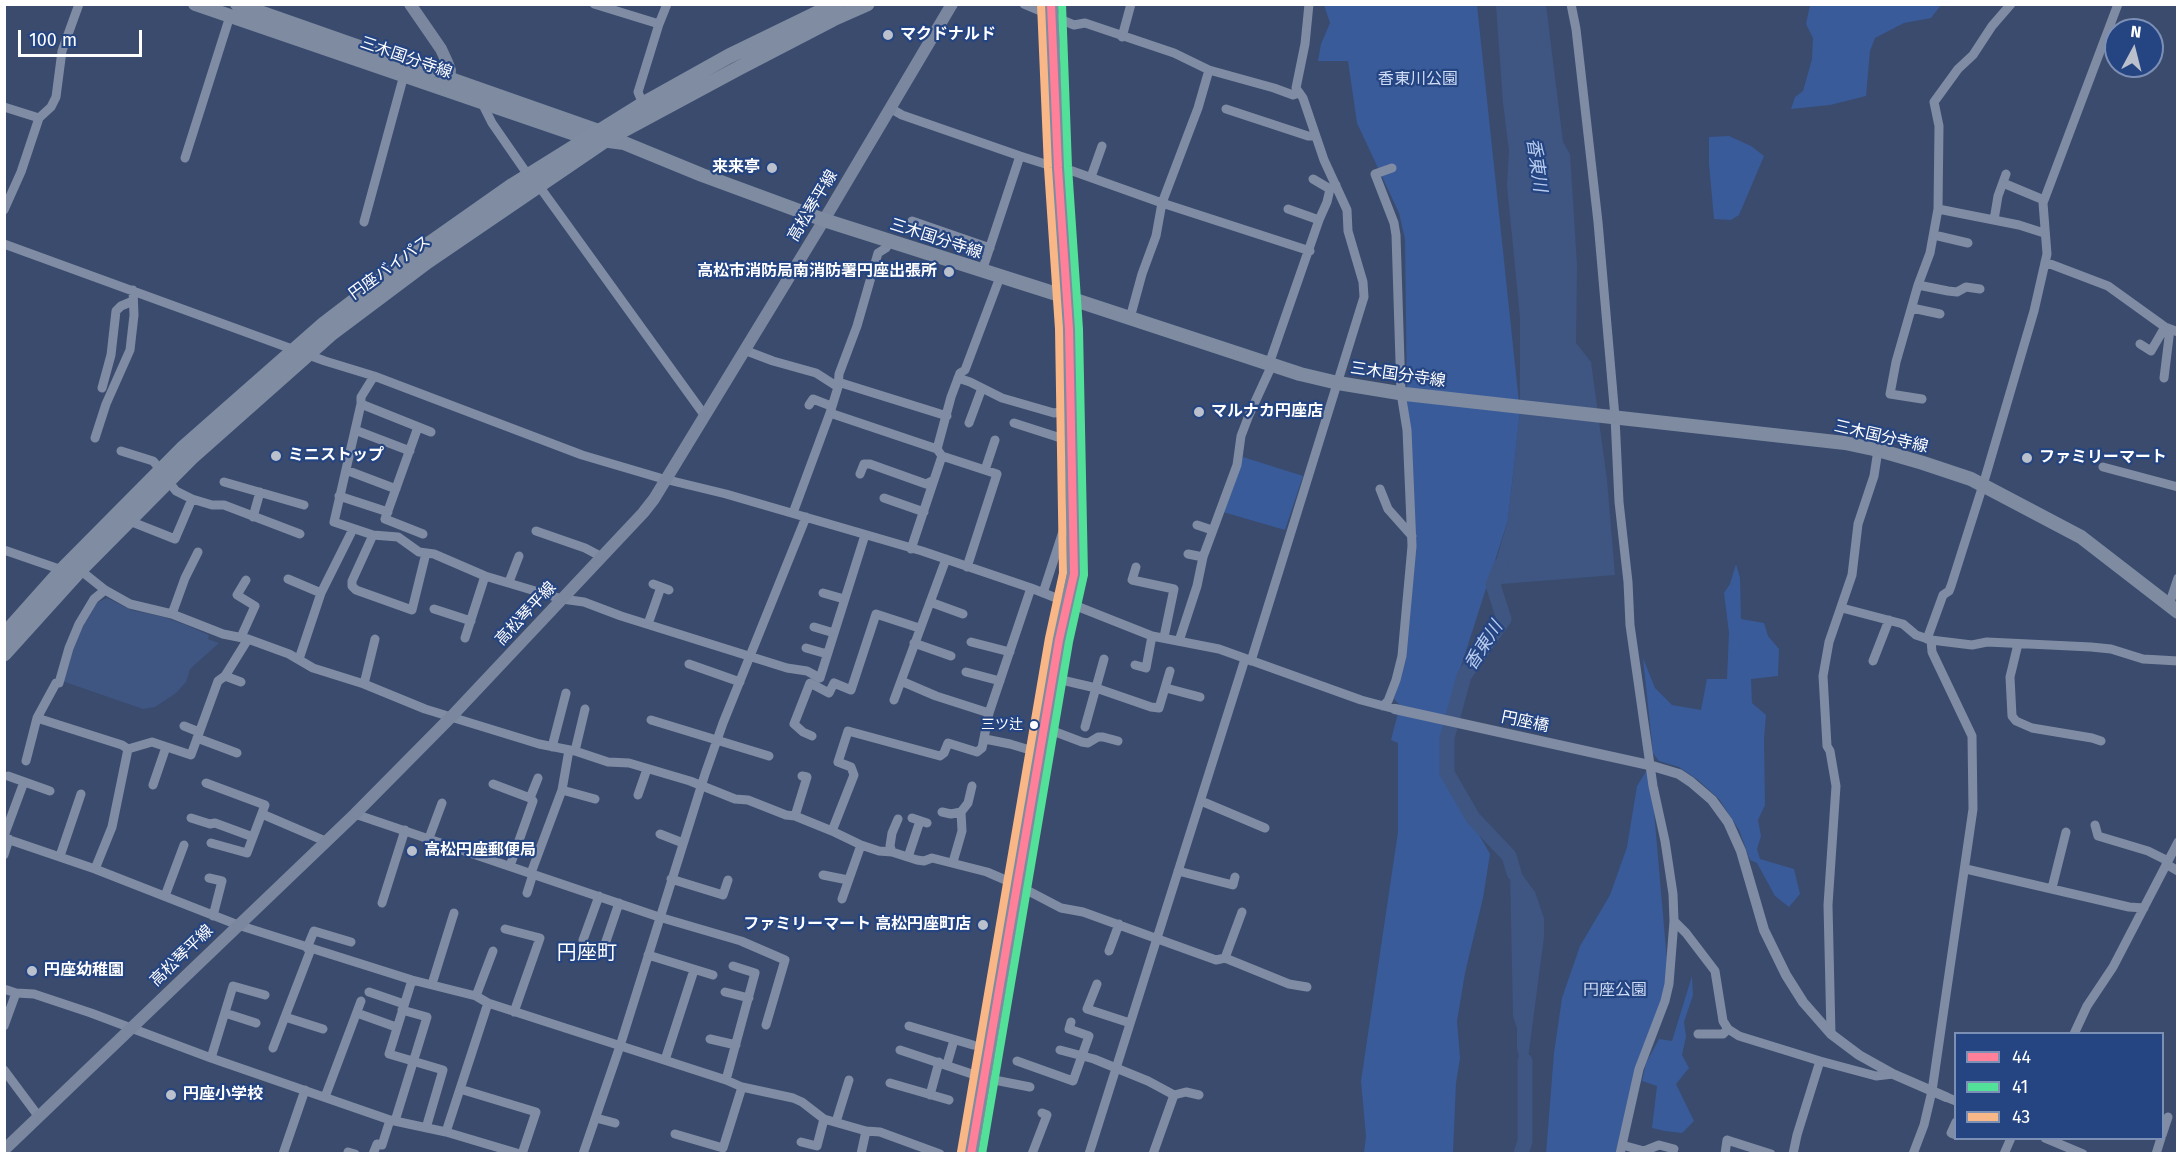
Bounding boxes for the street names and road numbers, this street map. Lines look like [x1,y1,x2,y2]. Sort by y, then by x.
street label: 三木国分寺線 [357,33,455,83]
street label: 高松琴平線 [784,167,842,245]
street label: 三木国分寺線 [887,215,985,263]
street label: 円座バイパス [346,232,434,304]
street label: 三木国分寺線 [1349,359,1447,391]
street label: 三木国分寺線 [1832,417,1930,457]
street label: 高松琴平線 [492,578,560,650]
street label: 円座橋 [1500,708,1550,736]
street label: 高松琴平線 [147,921,217,991]

